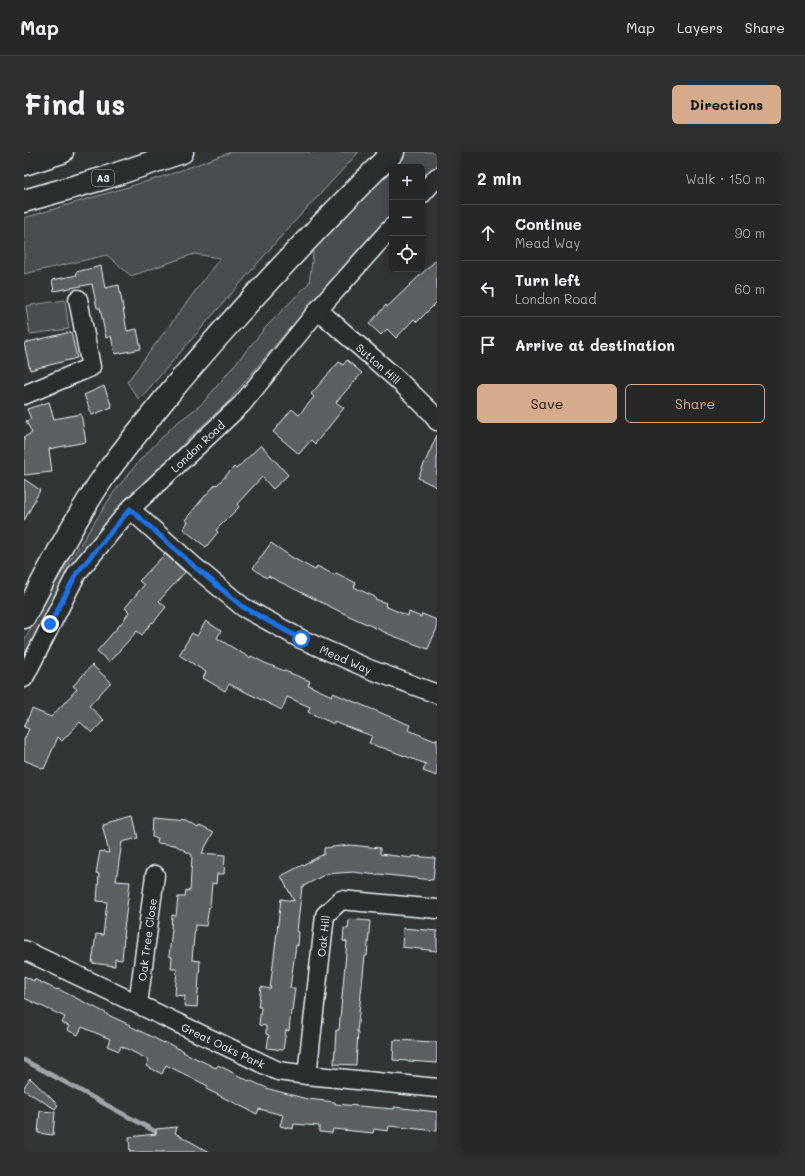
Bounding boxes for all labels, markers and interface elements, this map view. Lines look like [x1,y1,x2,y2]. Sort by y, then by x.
text: Map [20,15,59,40]
text: Map [626,18,655,37]
text: Layers [677,18,723,37]
text: Share [745,18,785,37]
button: Directions [672,85,781,124]
text: Find us [24,86,125,122]
map controls [389,164,425,272]
button: + [389,164,425,200]
text: 2 min [477,167,522,189]
road number: A3 [92,170,114,186]
text: Walk · 150 m [685,170,765,187]
button: − [389,200,425,236]
text: Continue [515,214,582,234]
icon: ahead [477,222,499,244]
text: 90 m [735,224,765,241]
text: Mead Way [515,234,580,251]
button: locate [389,236,425,272]
text: Turn left [515,270,580,290]
icon: left [477,278,499,300]
text: 60 m [735,280,765,297]
text: London Road [515,290,596,307]
icon: arrive [477,334,499,356]
text: Arrive at destination [515,335,675,355]
street label: Sutton Hill [353,340,405,387]
button: Save [477,384,617,423]
button: Share [625,384,765,423]
street label: London Road [167,417,228,475]
route end [41,615,59,633]
route start [292,630,310,648]
street label: Mead Way [318,641,375,677]
street label: Oak Tree Close [134,897,159,982]
street label: Oak Hill [313,914,332,957]
street label: Great Oaks Park [179,1019,268,1071]

